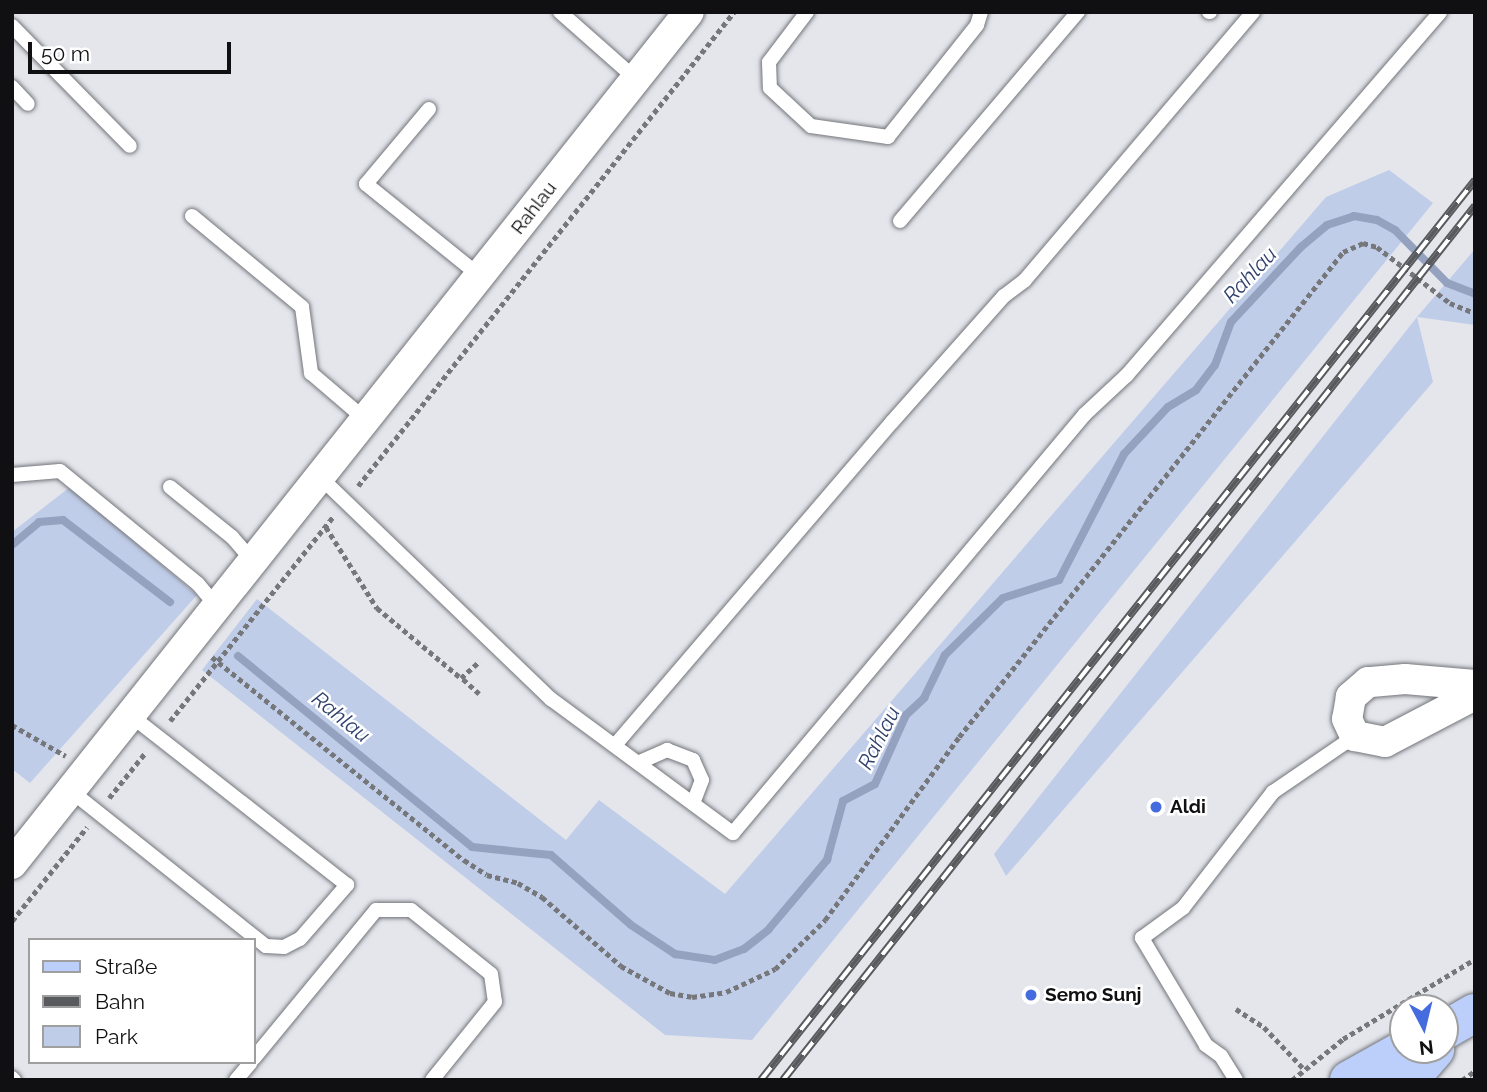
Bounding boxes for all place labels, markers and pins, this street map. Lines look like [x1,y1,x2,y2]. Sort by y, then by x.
place label: Aldi [1170,796,1206,818]
marker: Aldi [1148,799,1164,815]
place label: Semo Sunj [1045,984,1142,1006]
marker: Semo Sunj [1023,987,1039,1003]

